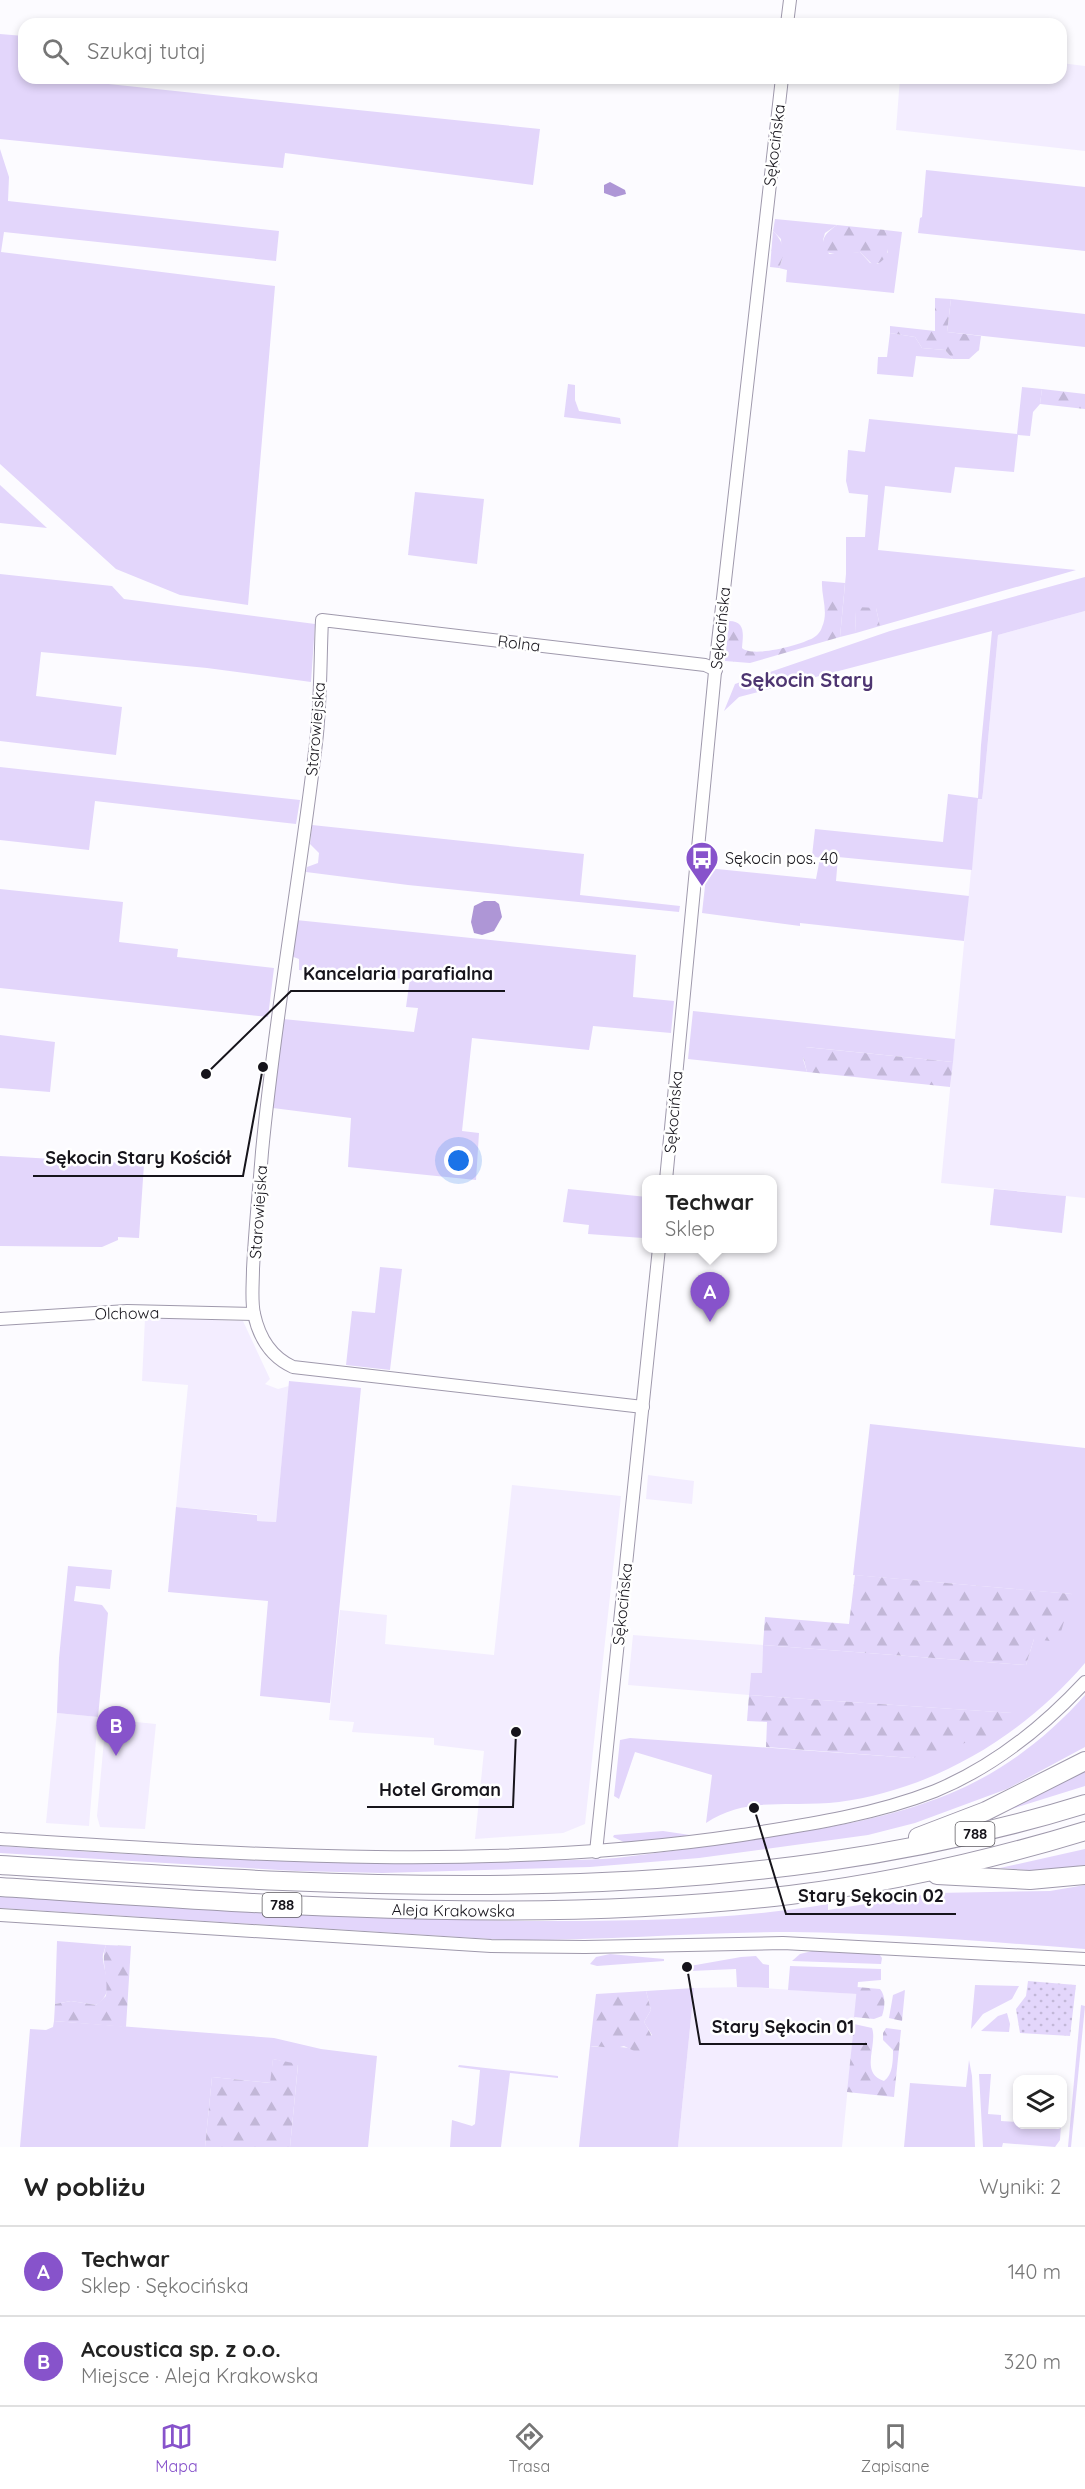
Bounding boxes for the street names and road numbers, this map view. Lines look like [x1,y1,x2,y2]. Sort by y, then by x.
street label: Sękocińska [759,103,789,187]
street label: Sękocińska [706,586,734,670]
street label: Rolna [496,630,542,656]
street label: Starowiejska [301,681,329,777]
street label: Sękocińska [659,1070,687,1154]
street label: Starowiejska [245,1164,271,1260]
street label: Olchowa [95,1302,159,1324]
street label: Sękocińska [608,1562,636,1646]
road number: 788 [956,1822,994,1846]
road number: 788 [262,1893,302,1917]
street label: Aleja Krakowska [391,1899,515,1921]

